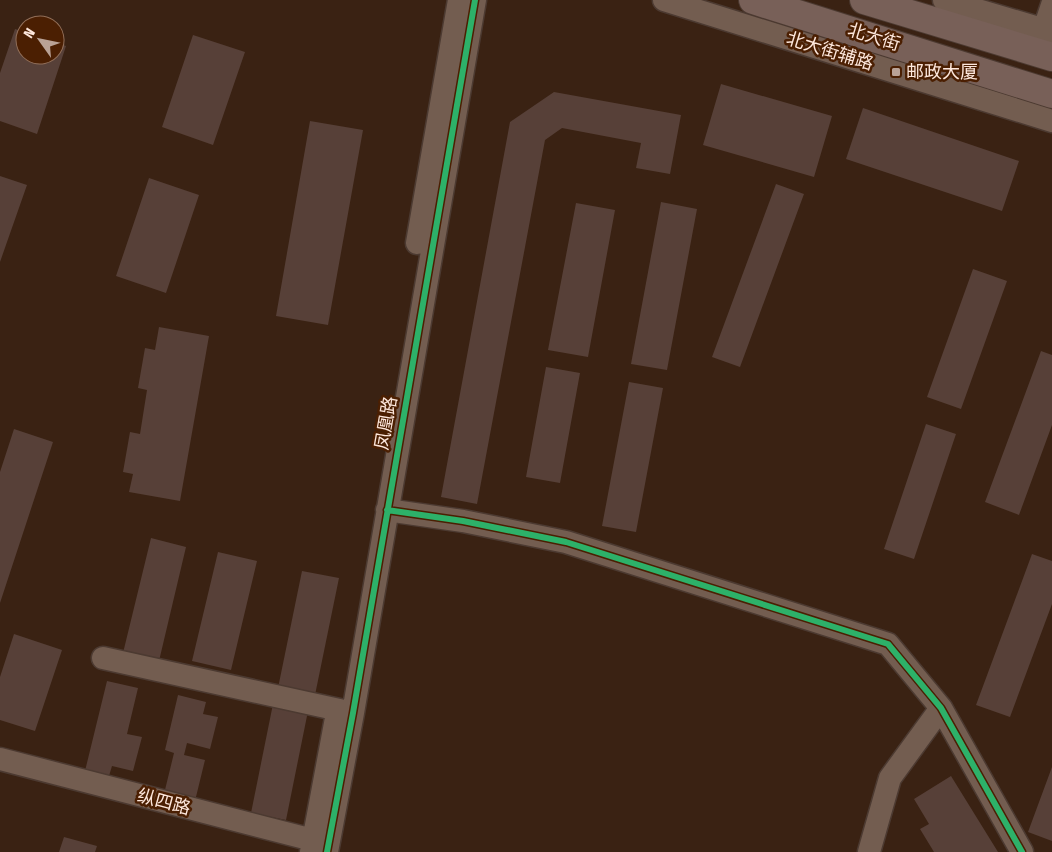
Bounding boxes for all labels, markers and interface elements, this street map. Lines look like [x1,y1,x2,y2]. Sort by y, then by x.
north arrow [15,15,65,65]
street label: 北大街 [845,19,903,55]
text: N [20,25,39,41]
street label: 北大街辅路 [784,27,876,75]
place label: 邮政大厦 [906,61,978,83]
marker: 邮政大厦 [890,66,902,78]
street label: 凤凰路 [370,395,402,451]
street label: 纵四路 [135,784,193,820]

